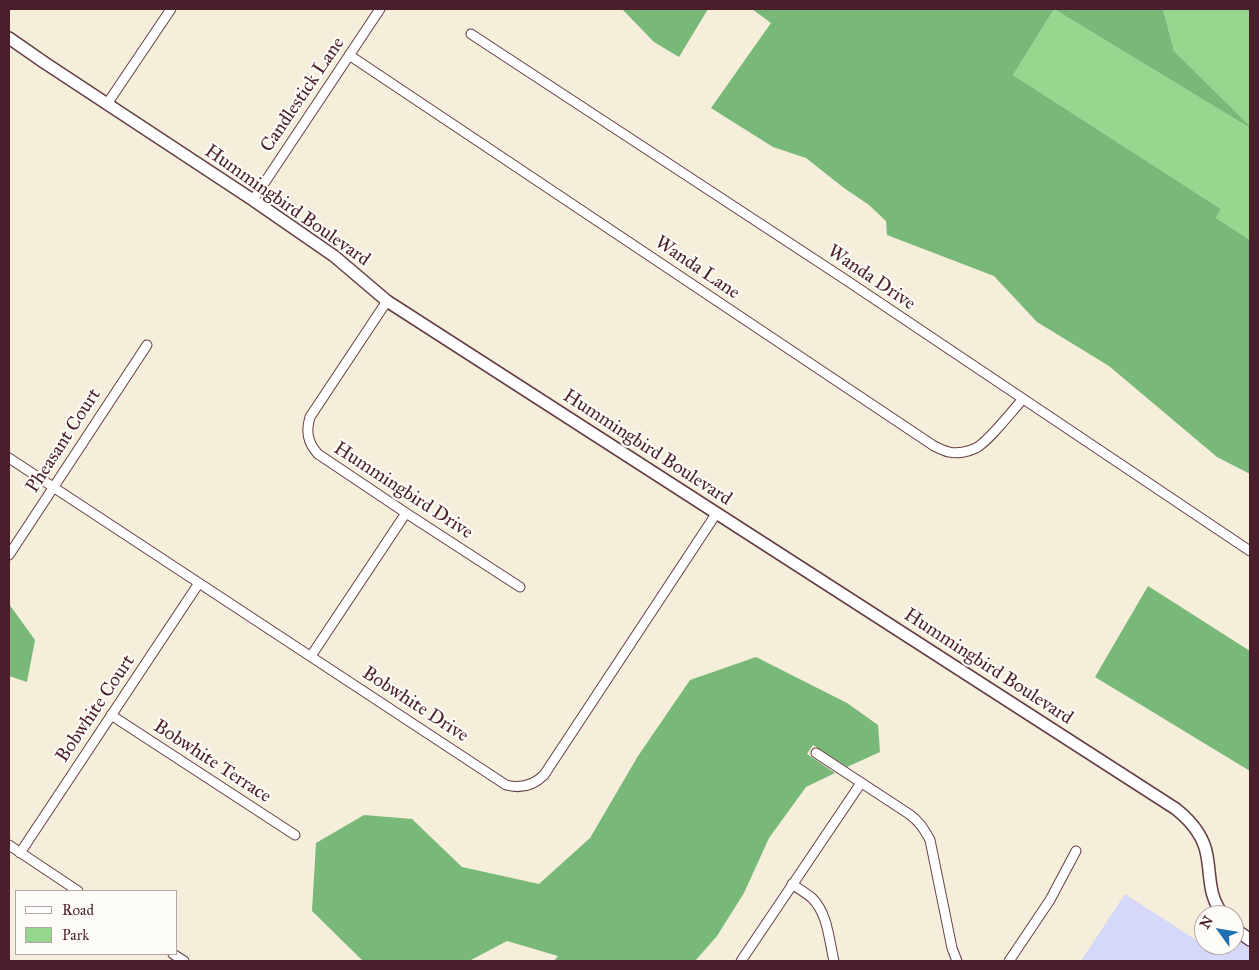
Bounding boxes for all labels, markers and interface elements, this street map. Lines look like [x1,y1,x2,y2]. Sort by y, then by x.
street label: Candlestick Lane [256,33,350,157]
street label: Hummingbird Boulevard [200,140,374,272]
street label: Wanda Lane [650,231,744,305]
street label: Wanda Drive [823,240,919,316]
street label: Pheasant Court [22,385,106,497]
street label: Hummingbird Boulevard [558,385,736,511]
street label: Hummingbird Drive [329,437,477,545]
street label: Hummingbird Boulevard [899,604,1077,730]
street label: Bobwhite Court [52,651,140,767]
street label: Bobwhite Drive [358,662,472,748]
street label: Bobwhite Terrace [149,715,275,809]
legend [15,890,178,955]
text: Road [62,901,94,919]
north arrow [1194,905,1244,955]
text: N [1196,913,1217,932]
text: Park [62,926,89,944]

